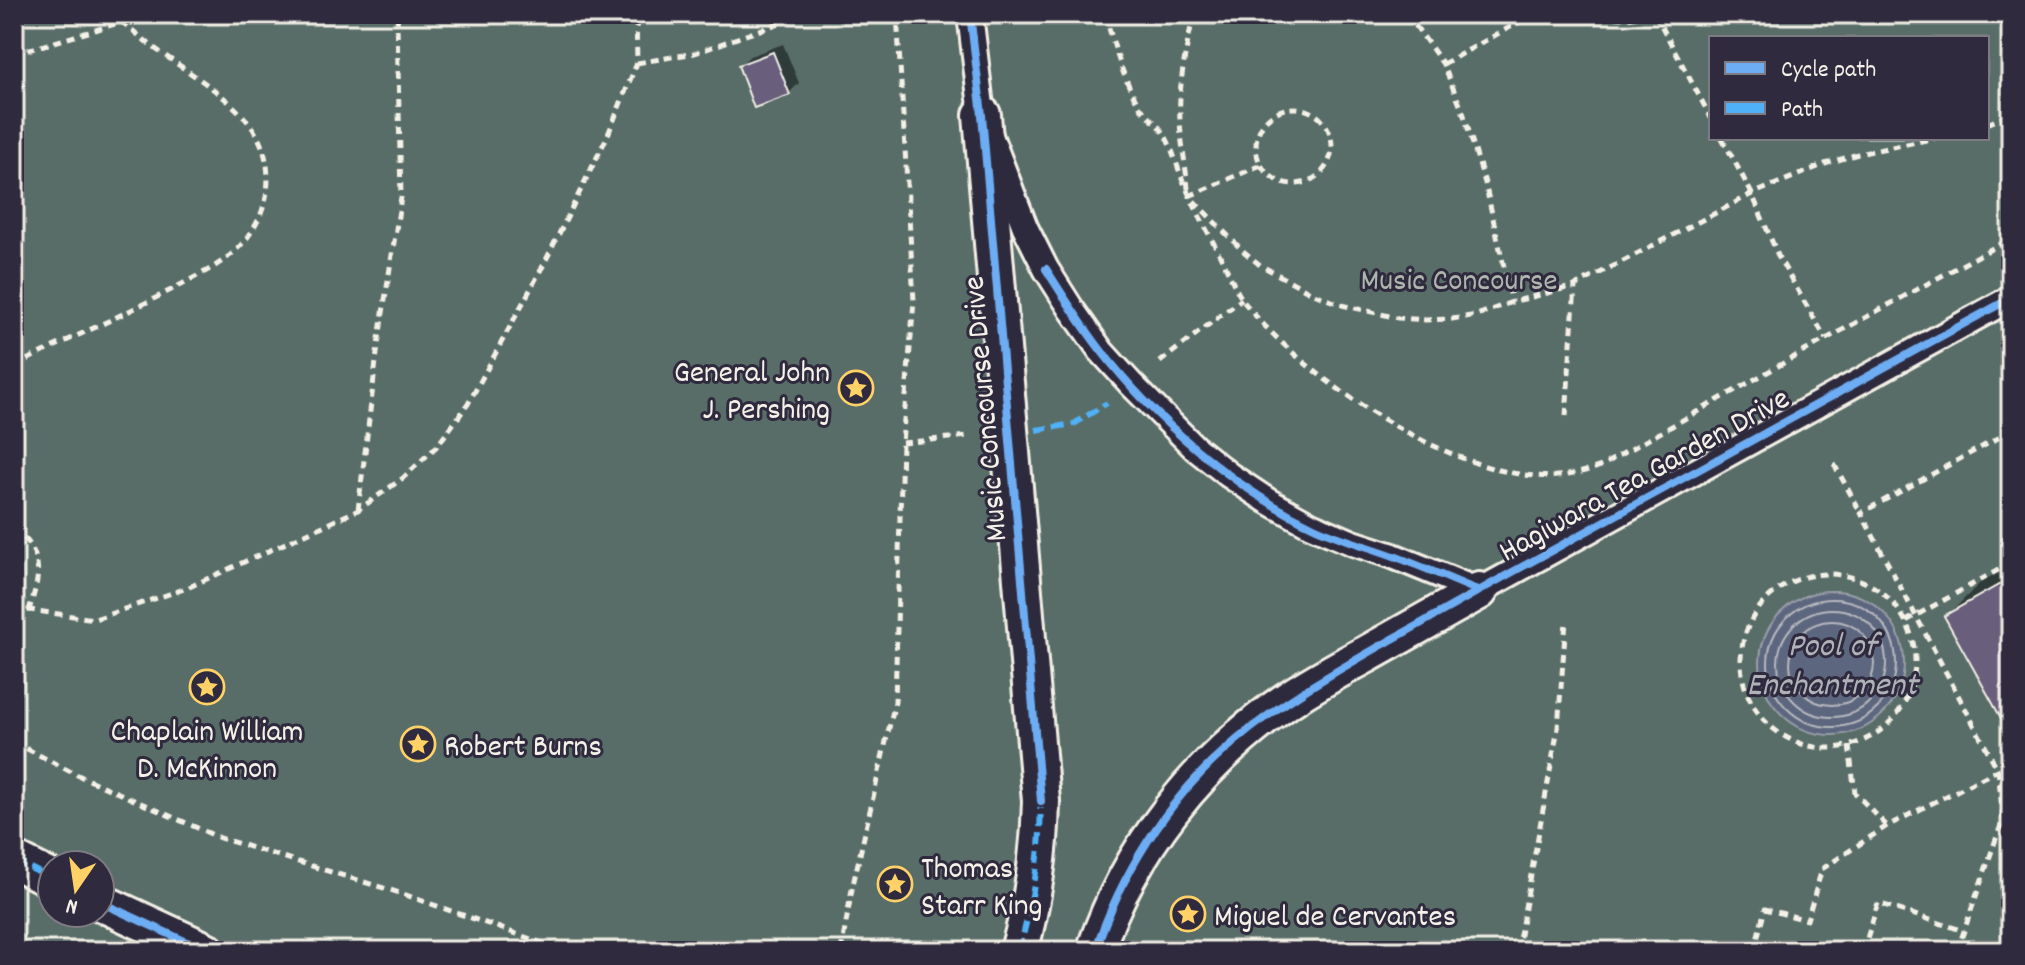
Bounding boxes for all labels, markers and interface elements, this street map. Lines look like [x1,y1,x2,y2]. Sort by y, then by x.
legend [1709,36,1989,140]
text: Cycle path [1781,54,1876,88]
text: Path [1781,94,1823,128]
park label: Music Concourse [1360,260,1558,306]
street label: Music Concourse Drive [953,274,1022,543]
place label: General John J. Pershing [674,352,830,435]
place icon: General John J. Pershing [837,369,875,407]
street label: Hagiwara Tea Garden Drive [1492,378,1799,577]
water label: Pool of Enchantment [1746,624,1921,712]
place icon: Chaplain William D. McKinnon [188,668,226,706]
place label: Chaplain William D. McKinnon [110,711,304,794]
place icon: Robert Burns [399,725,437,763]
place label: Robert Burns [444,726,602,772]
place label: Thomas Starr King [921,848,1042,931]
north arrow [36,849,116,929]
place icon: Thomas Starr King [876,865,914,903]
text: N [63,889,81,921]
place icon: Miguel de Cervantes [1169,895,1207,933]
place label: Miguel de Cervantes [1214,896,1456,942]

